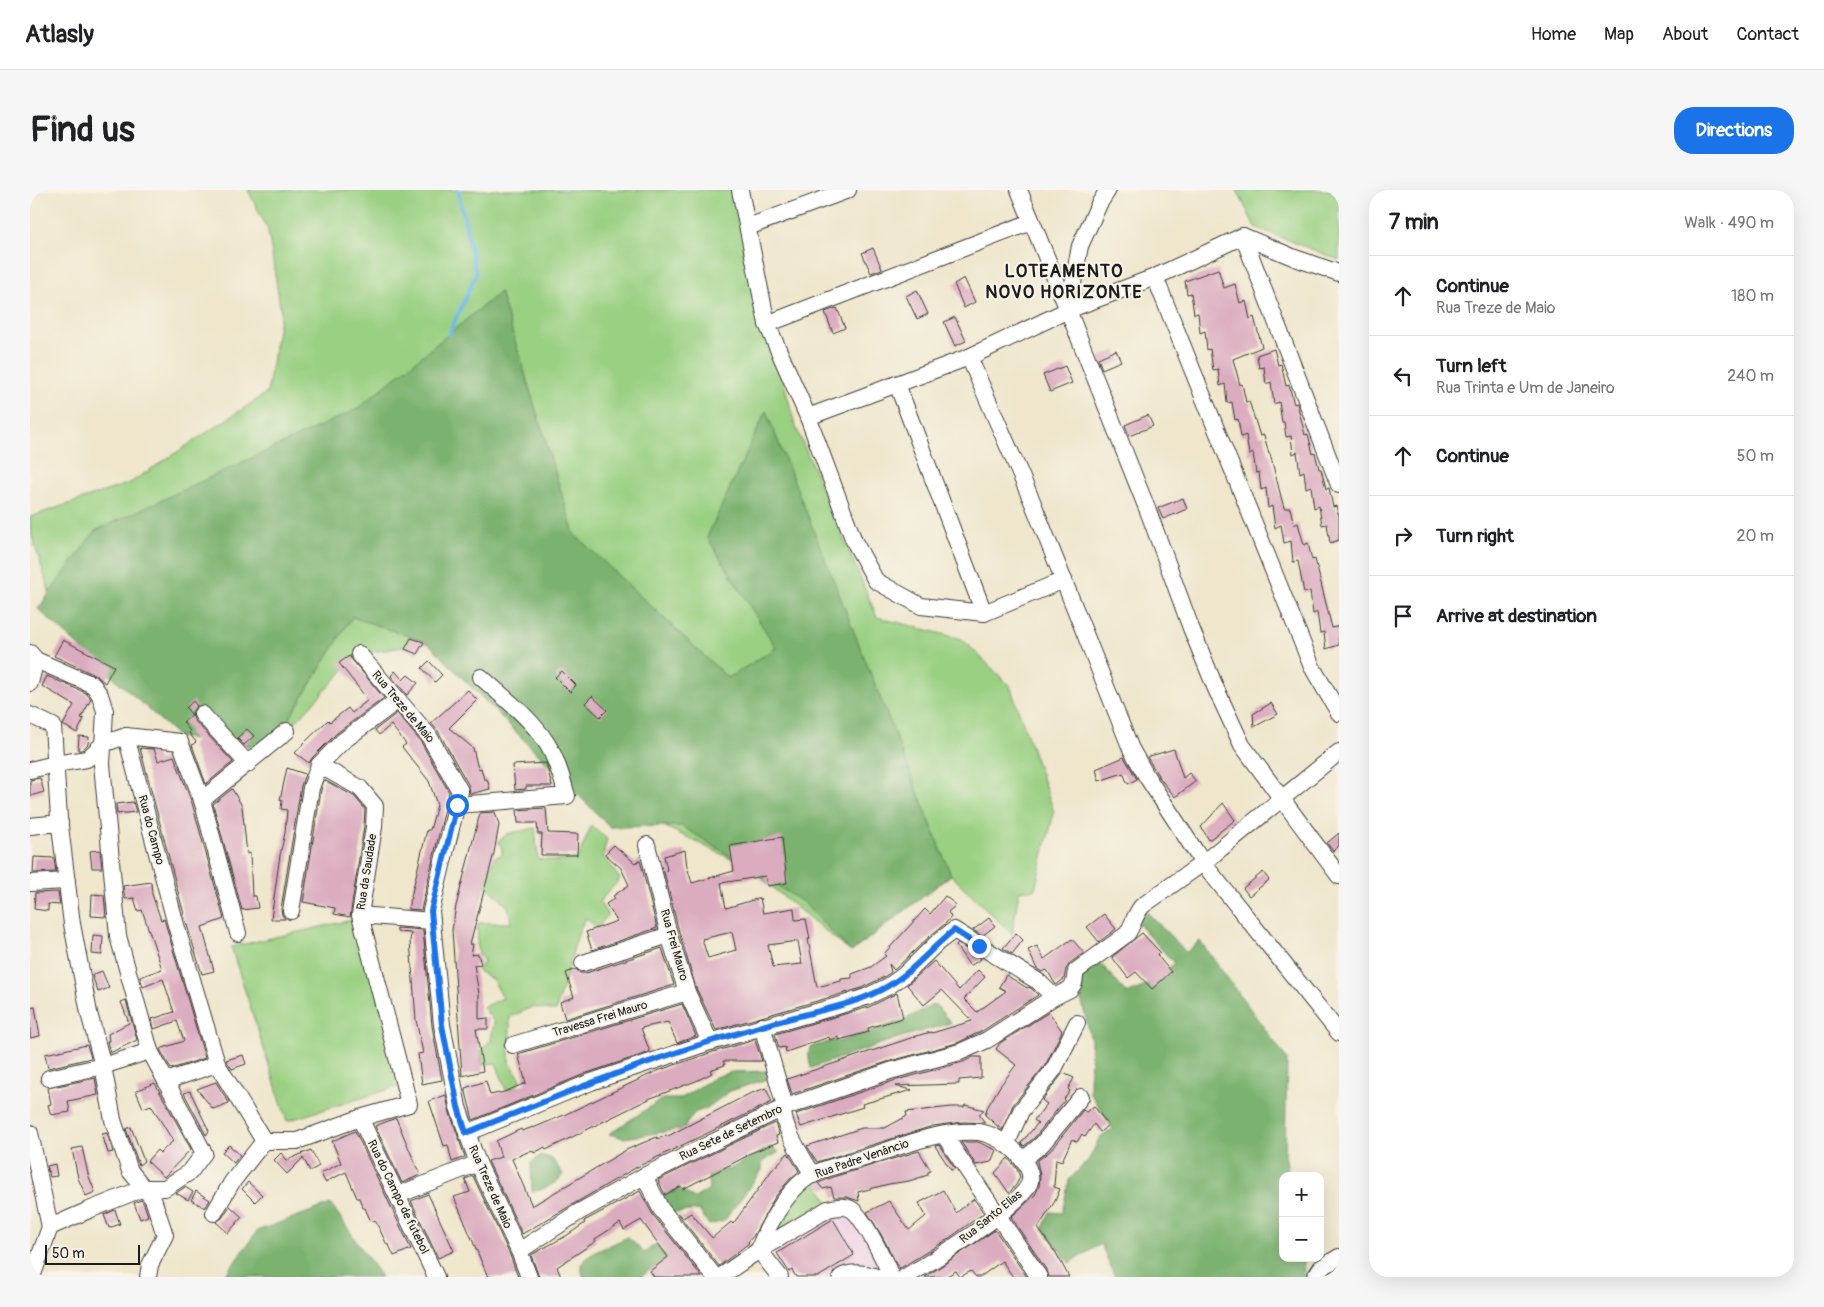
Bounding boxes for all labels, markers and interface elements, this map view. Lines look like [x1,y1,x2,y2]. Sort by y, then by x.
text: Atlasly [25,20,94,49]
text: Home [1531,23,1576,46]
text: Map [1604,23,1634,46]
text: About [1662,23,1708,46]
text: Contact [1736,23,1799,46]
button: Directions [1674,107,1794,154]
text: Find us [30,108,135,152]
text: 7 min [1389,209,1439,236]
text: Walk · 490 m [1684,213,1774,233]
district label: LOTEAMENTO NOVO HORIZONTE [985,260,1143,304]
text: Continue [1436,274,1509,298]
icon: ahead [1389,282,1417,310]
text: 180 m [1731,286,1774,306]
text: Rua Treze de Maio [1436,298,1555,318]
text: Turn left [1436,354,1506,378]
icon: left [1389,362,1417,390]
text: 240 m [1727,366,1774,386]
text: Rua Trinta e Um de Janeiro [1436,378,1615,398]
icon: ahead [1389,442,1417,470]
text: Continue [1436,444,1509,468]
text: 50 m [1737,446,1774,466]
icon: right [1389,522,1417,550]
text: Turn right [1436,524,1514,548]
text: 20 m [1736,526,1774,546]
icon: arrive [1389,602,1417,630]
text: Arrive at destination [1436,604,1597,628]
street label: Rua Treze de Maio [368,668,438,747]
street label: Rua do Campo [134,793,168,867]
route start [446,794,469,817]
street label: Rua da Saudade [354,833,380,911]
street label: Rua Frei Mauro [657,908,692,983]
route end [968,935,991,958]
street label: Travessa Frei Mauro [551,997,650,1041]
street label: Rua Sete de Setembro [677,1101,785,1164]
street label: Rua Padre Venâncio [813,1136,911,1182]
street label: Rua do Campo de futebol [364,1137,432,1257]
street label: Rua Treze de Maio [465,1143,515,1231]
map controls [1279,1172,1324,1262]
button: + [1279,1172,1324,1217]
street label: Rua Santo Elias [957,1187,1026,1247]
button: − [1279,1217,1324,1262]
scale bar [45,1242,140,1265]
text: 50 m [52,1245,85,1262]

